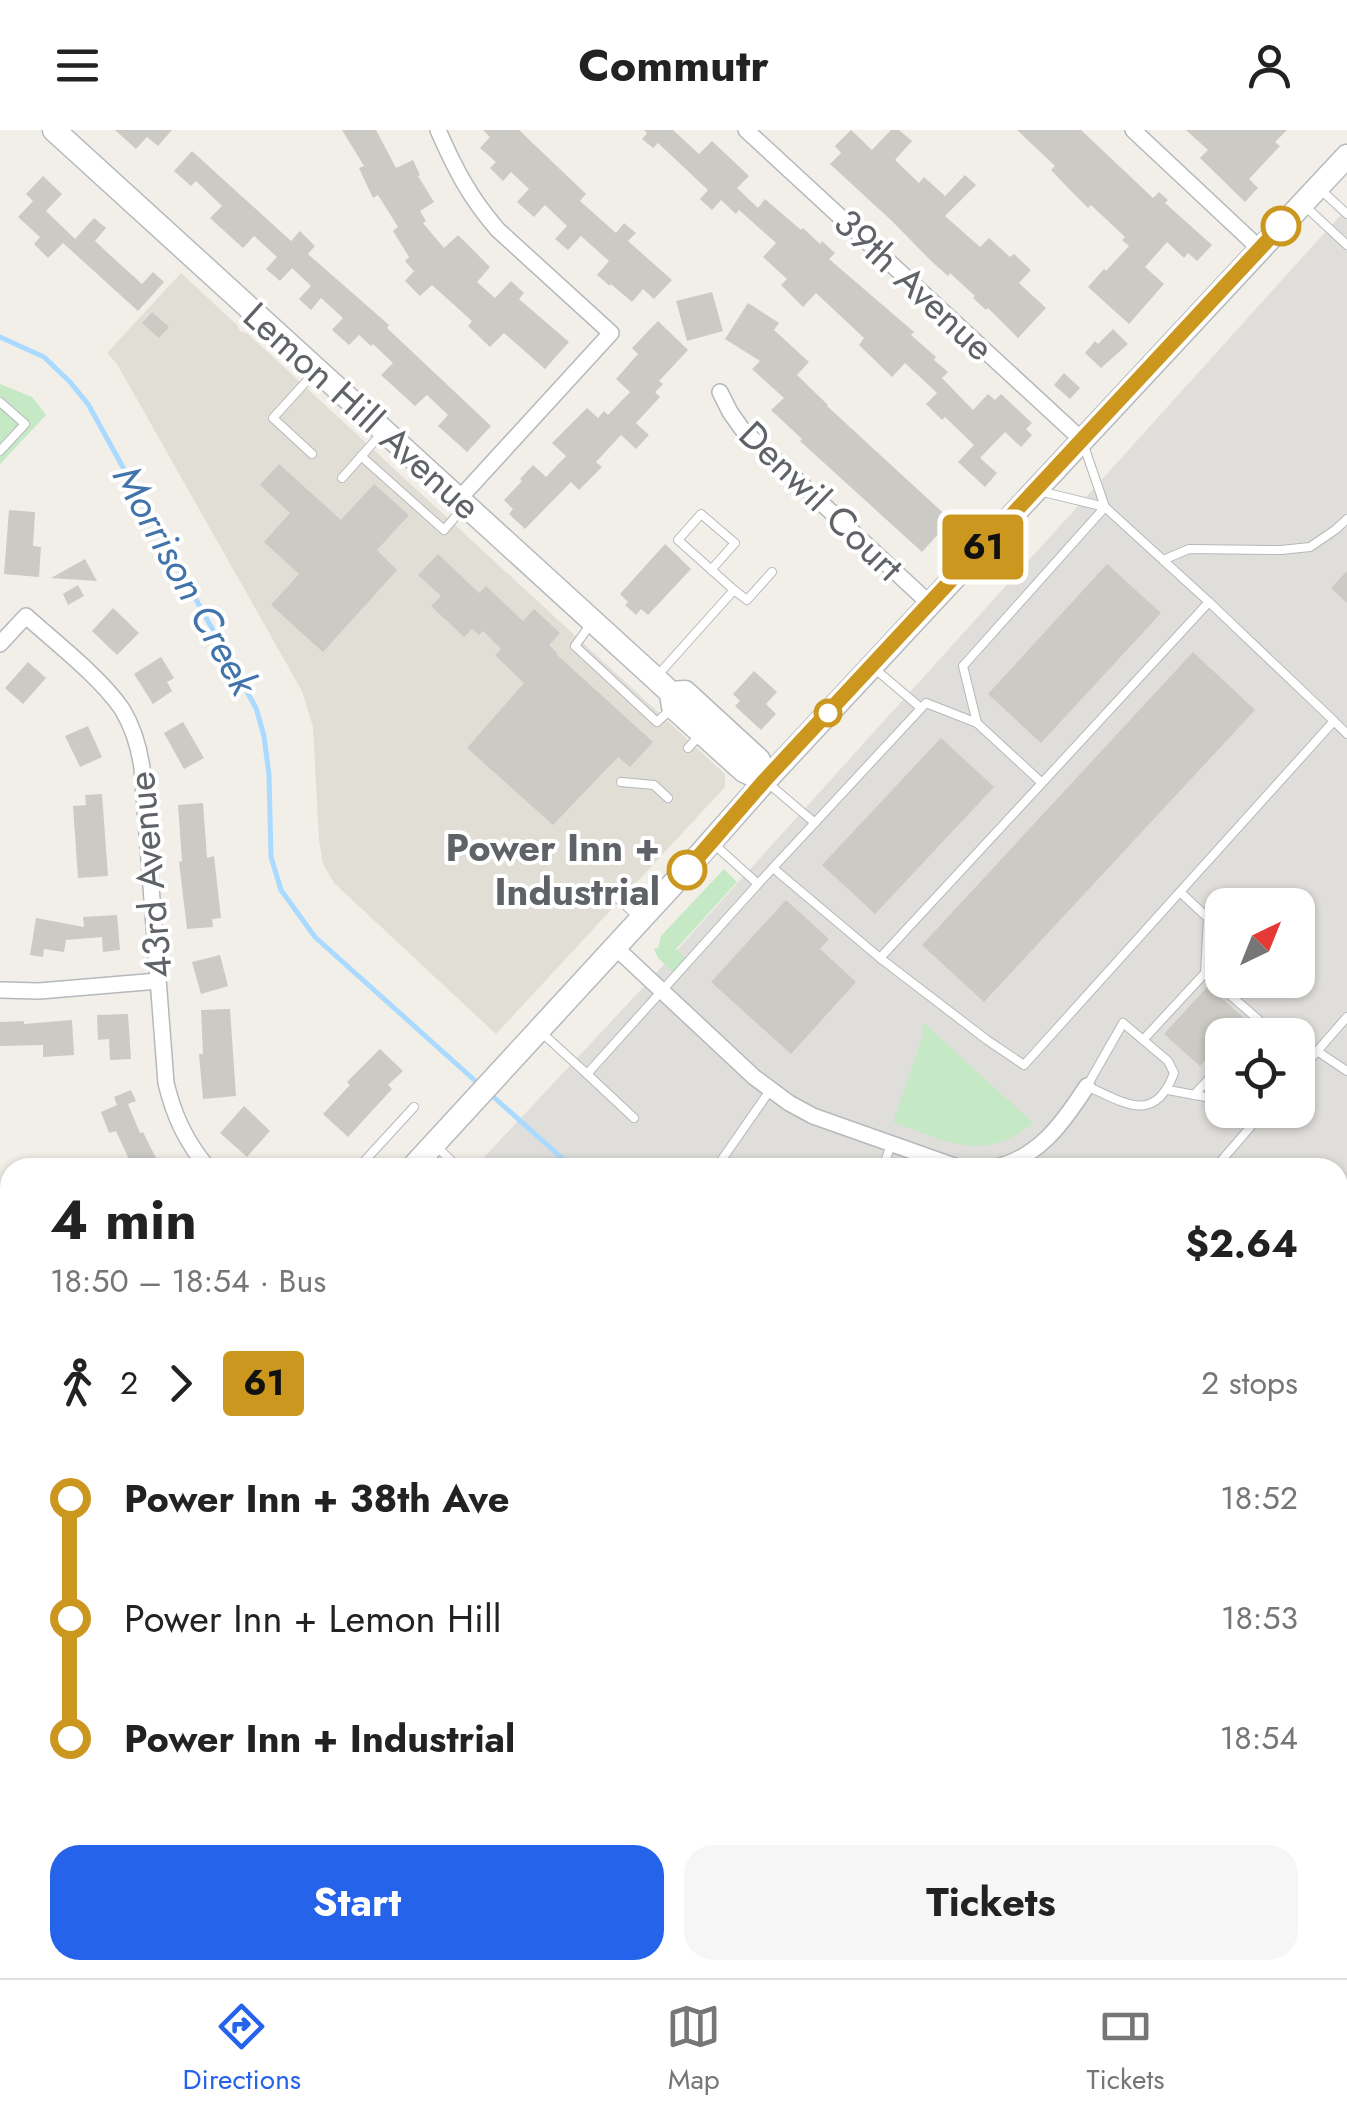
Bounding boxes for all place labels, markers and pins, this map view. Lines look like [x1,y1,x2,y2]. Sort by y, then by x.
unlabelled marker [1262,207,1300,245]
unlabelled marker [815,700,841,726]
place label: Power Inn + Industrial [446,820,660,919]
marker: Power Inn + Industrial [668,851,706,889]

